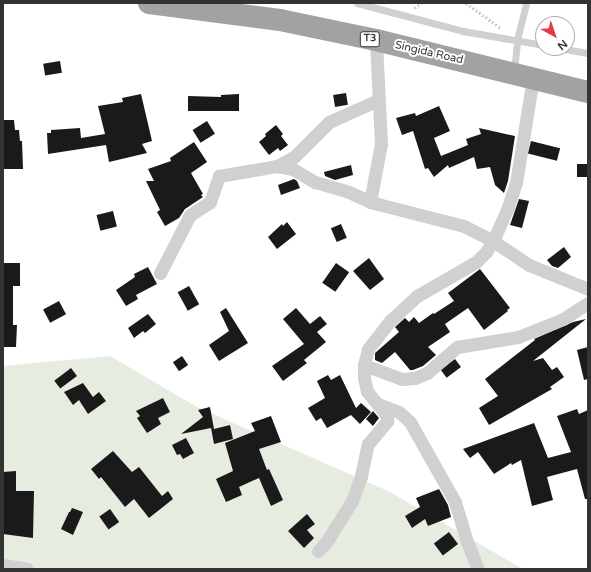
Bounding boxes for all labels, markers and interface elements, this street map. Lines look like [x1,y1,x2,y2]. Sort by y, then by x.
north arrow [535,16,575,56]
road number: T3 [359,31,381,47]
text: N [555,37,570,53]
street label: Singida Road [394,39,464,67]

